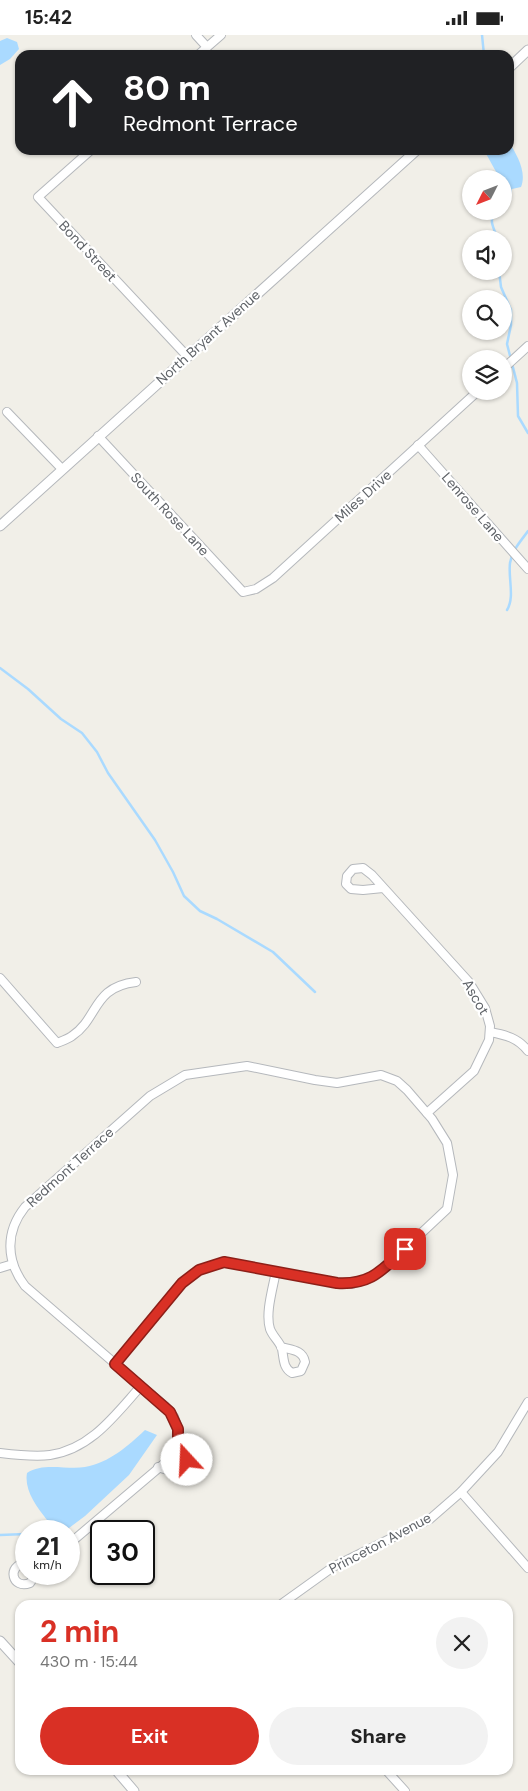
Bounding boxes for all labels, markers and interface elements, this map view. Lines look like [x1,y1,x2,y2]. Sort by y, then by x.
text: 15:42 [25,5,72,30]
text: 80 m [123,65,211,111]
icon: ahead [40,70,105,135]
text: Redmont Terrace [123,109,298,138]
north arrow [462,170,512,220]
map controls [462,170,512,400]
street label: Bond Street [55,217,121,285]
button: sound [462,230,512,280]
street label: North Bryant Avenue [152,286,264,388]
button: search [462,290,512,340]
button: layers [462,350,512,400]
street label: Miles Drive [331,466,395,526]
street label: South Rose Lane [127,469,213,560]
street label: Lenrose Lane [438,469,508,545]
street label: Ascot [459,976,493,1018]
street label: Redmont Terrace [23,1123,117,1211]
pin [384,1228,426,1270]
icon: arrive [391,1235,419,1263]
position arrow [160,1433,212,1485]
street label: Princeton Avenue [326,1508,434,1578]
speed limit sign: 30 [90,1520,155,1585]
text: 21 [36,1530,59,1563]
text: km/h [33,1557,62,1573]
text: 2 min [40,1612,119,1651]
button: close [436,1617,488,1669]
text: 430 m · 15:44 [40,1651,138,1672]
button: Exit [40,1707,259,1765]
button: Share [269,1707,488,1765]

